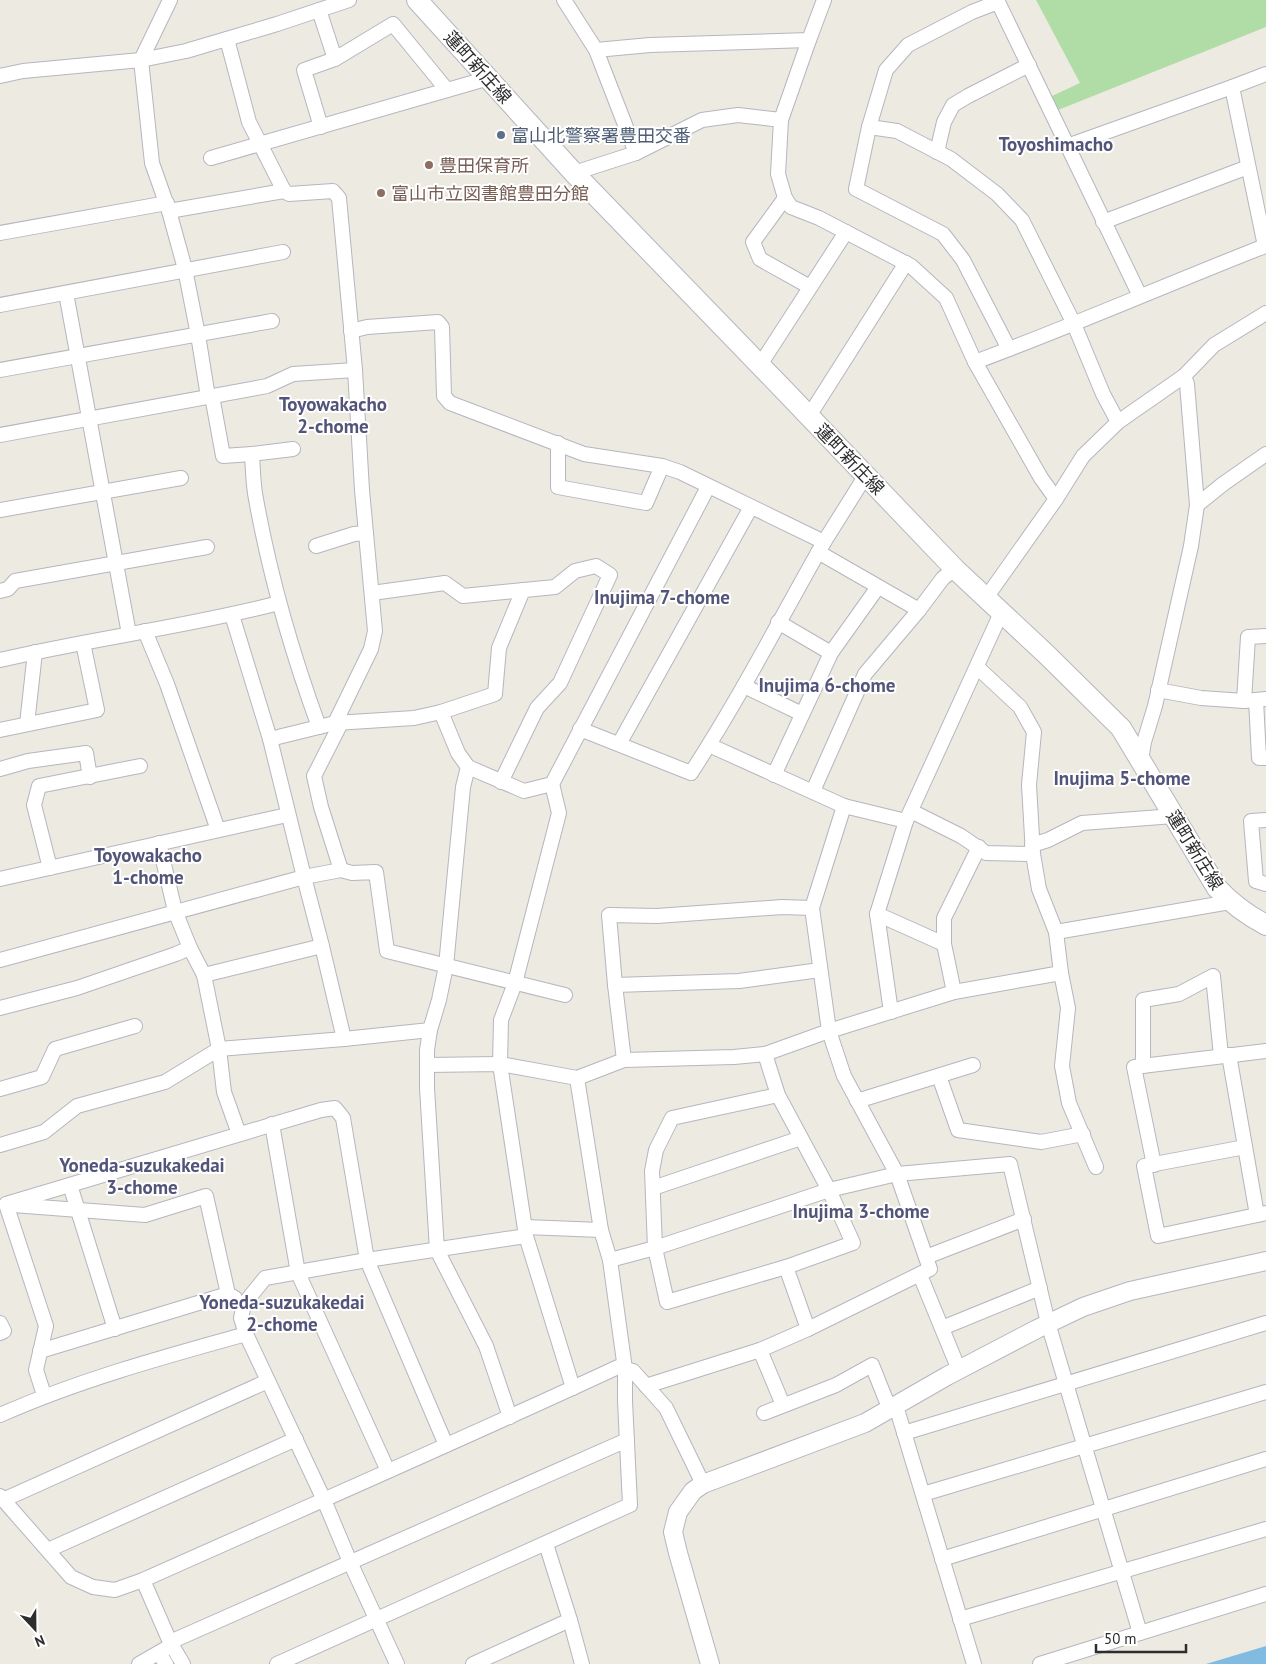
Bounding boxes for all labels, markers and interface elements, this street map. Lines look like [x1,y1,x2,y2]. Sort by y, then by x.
street label: 蓮町新庄線 [439,26,517,108]
place label: 富山北警察署豊田交番 [511,124,691,147]
marker: 富山北警察署豊田交番 [495,129,507,141]
district label: Toyoshimacho [999,132,1113,156]
place label: 豊田保育所 [439,154,529,177]
marker: 豊田保育所 [423,159,435,171]
place label: 富山市立図書館豊田分館 [391,182,589,205]
marker: 富山市立図書館豊田分館 [375,187,387,199]
district label: Toyowakacho 2-chome [279,392,387,438]
street label: 蓮町新庄線 [810,419,890,499]
district label: Inujima 7-chome [594,585,730,609]
district label: Inujima 6-chome [758,673,896,697]
district label: Inujima 5-chome [1053,766,1191,790]
street label: 蓮町新庄線 [1161,806,1229,894]
district label: Toyowakacho 1-chome [94,843,202,889]
district label: Yoneda-suzukakedai 3-chome [58,1153,225,1199]
district label: Inujima 3-chome [792,1199,930,1223]
district label: Yoneda-suzukakedai 2-chome [198,1290,365,1336]
north arrow [10,1604,60,1654]
scale bar [1096,1622,1186,1654]
text: 50 m [1104,1629,1137,1648]
text: N [32,1631,48,1651]

